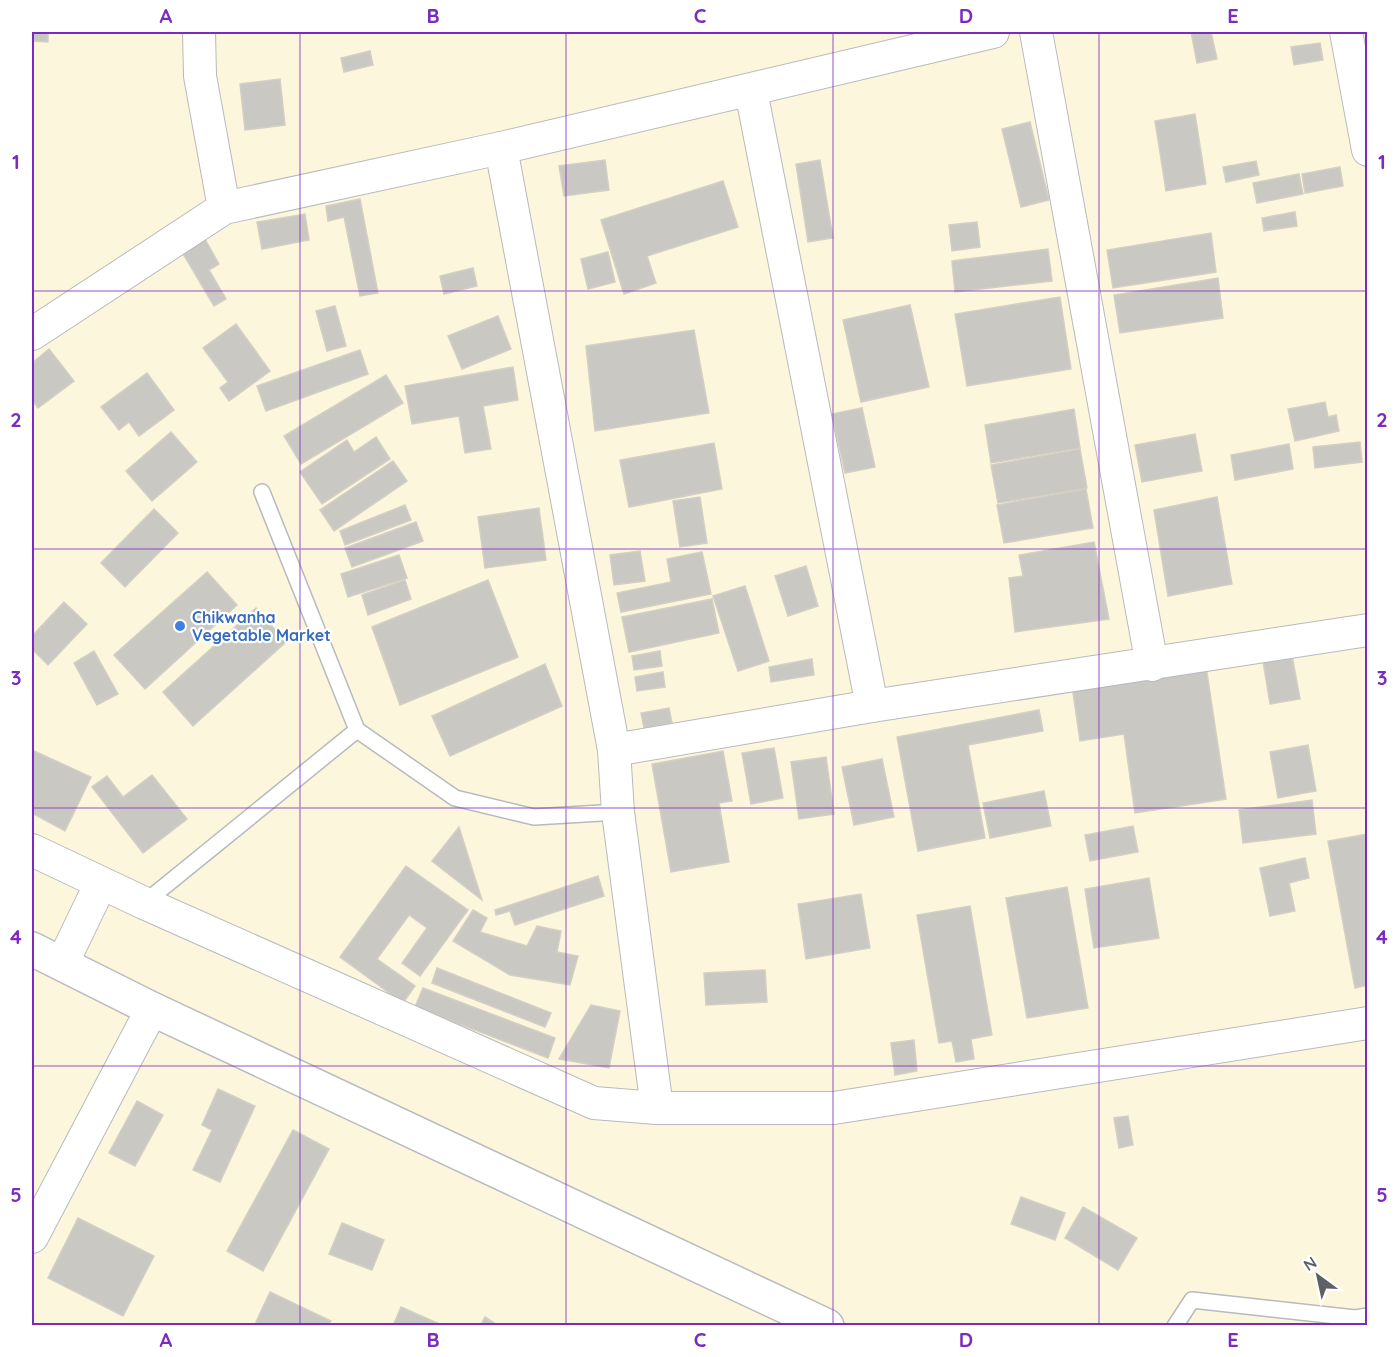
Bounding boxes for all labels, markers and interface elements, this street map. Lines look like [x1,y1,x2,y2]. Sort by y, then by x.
text: A [160,3,173,28]
text: B [426,3,440,28]
text: C [694,3,707,28]
text: D [959,3,973,28]
text: E [1227,3,1239,28]
text: 1 [12,149,20,174]
text: 1 [1378,149,1386,174]
text: 2 [10,407,22,432]
text: 2 [1376,407,1388,432]
place label: Chikwanha Vegetable Market [192,607,331,645]
marker: Chikwanha Vegetable Market [173,619,187,633]
text: 3 [11,665,21,690]
text: 3 [1377,665,1387,690]
text: 4 [10,924,22,949]
text: 4 [1376,924,1388,949]
text: 5 [10,1182,22,1207]
text: 5 [1376,1182,1388,1207]
north arrow [1288,1246,1348,1306]
text: N [1299,1252,1320,1275]
text: A [160,1327,173,1352]
text: B [426,1327,440,1352]
text: C [694,1327,707,1352]
text: D [959,1327,973,1352]
text: E [1227,1327,1239,1352]

